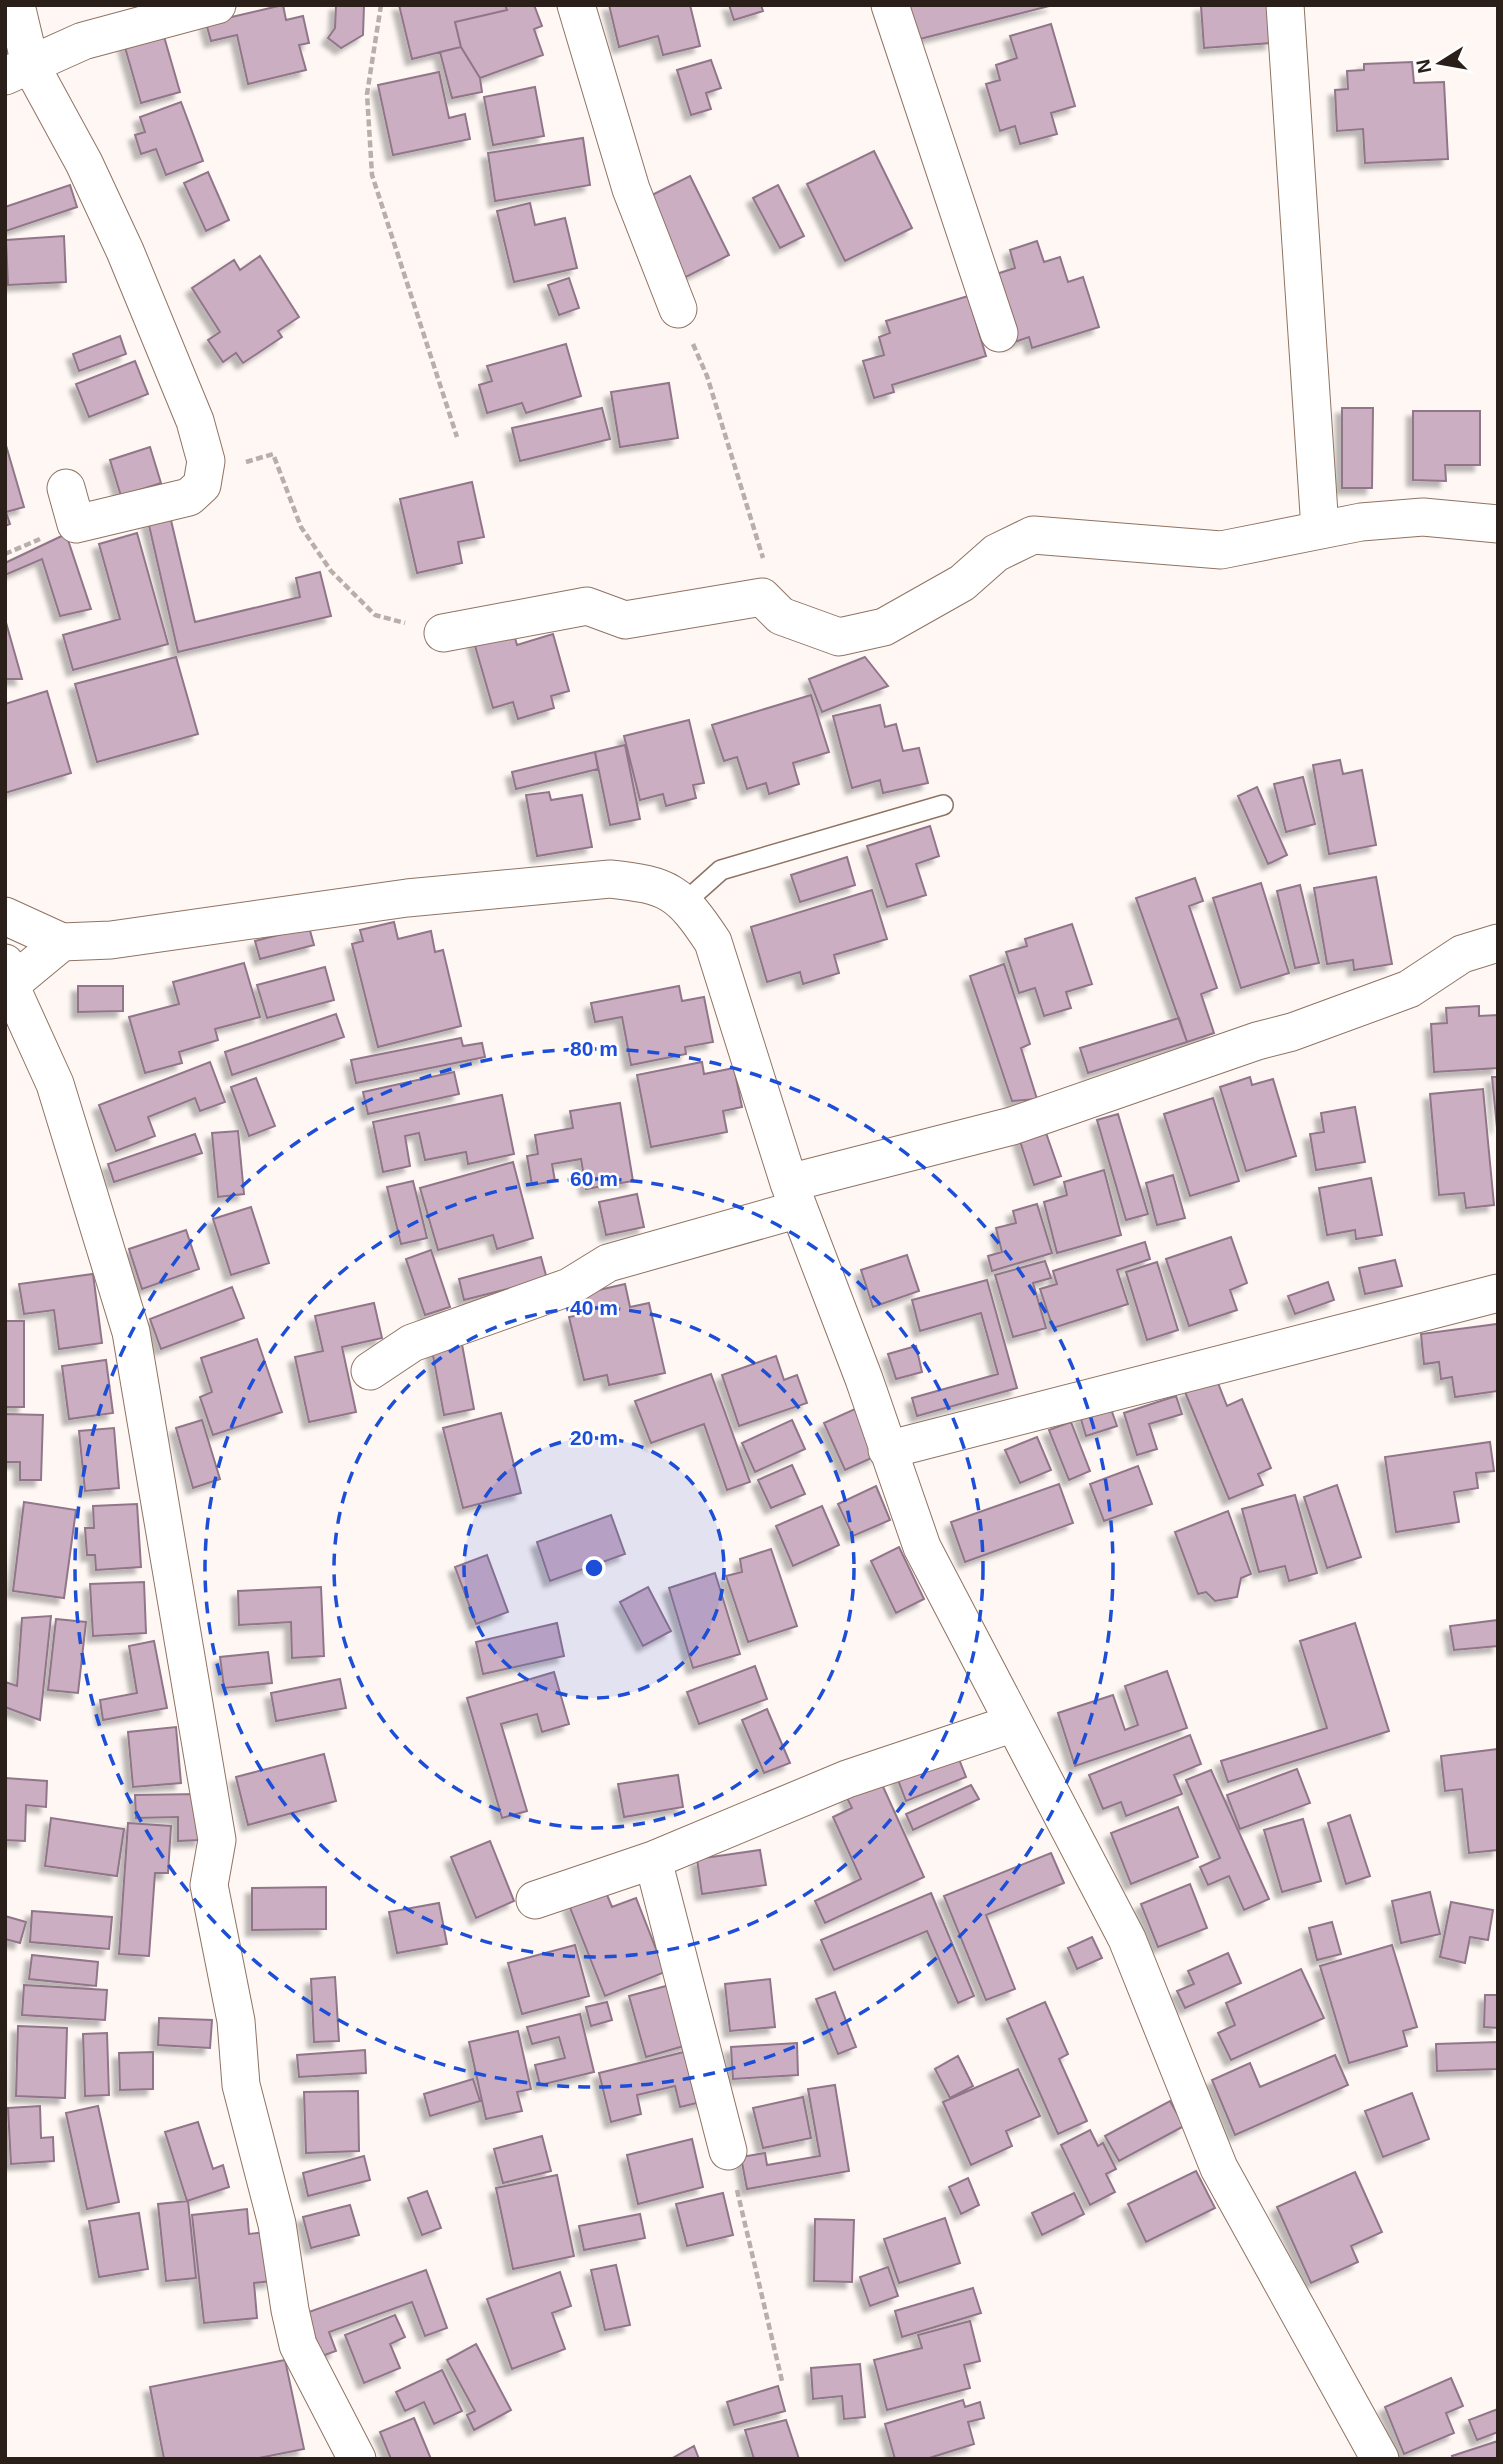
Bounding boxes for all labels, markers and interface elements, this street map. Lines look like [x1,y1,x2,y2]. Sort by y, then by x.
north arrow [1405,28,1475,98]
text: N [1412,57,1435,75]
text: 80 m [570,1037,618,1060]
text: 60 m [570,1167,618,1190]
text: 40 m [570,1296,618,1319]
text: 20 m [570,1426,618,1449]
centre of rings [582,1556,606,1580]

